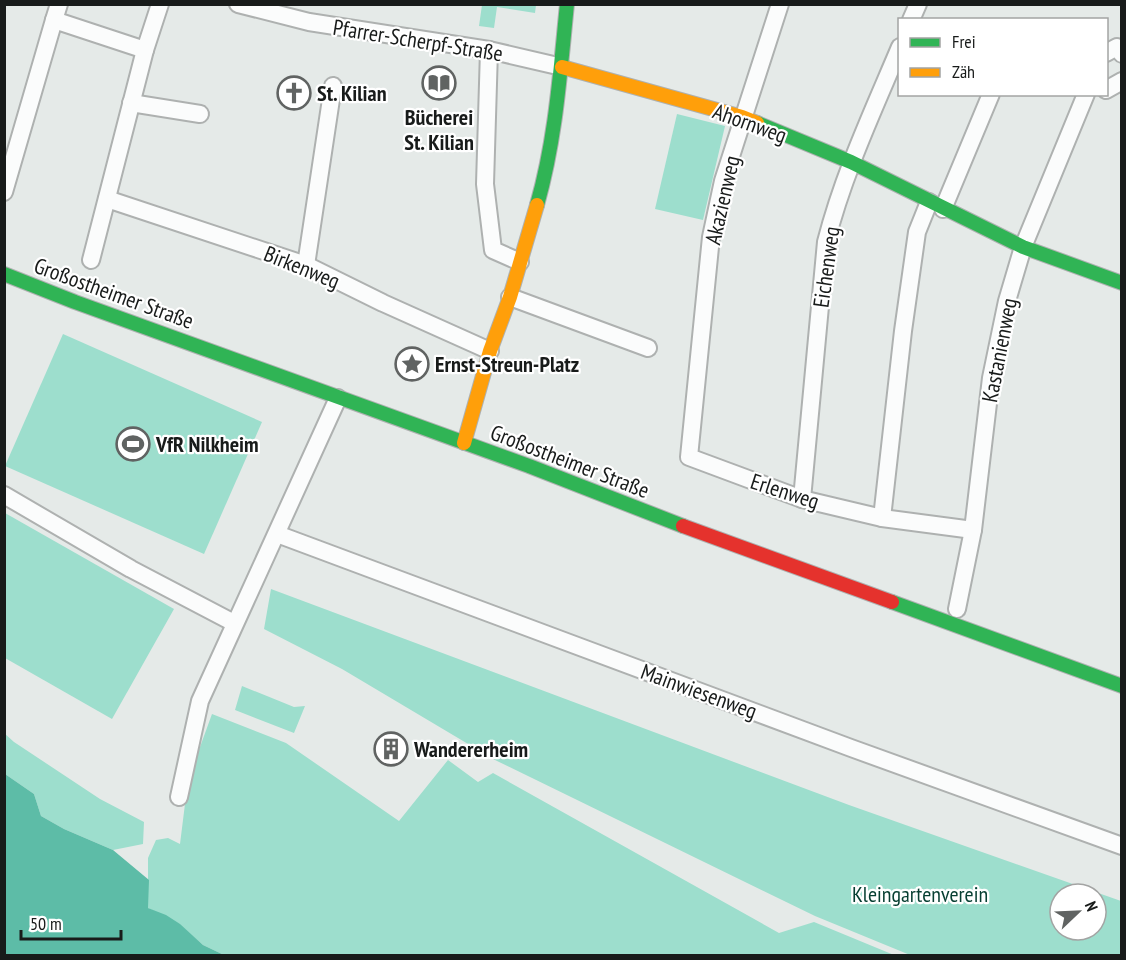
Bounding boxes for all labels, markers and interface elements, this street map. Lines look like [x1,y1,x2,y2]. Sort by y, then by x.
street label: Pfarrer-Scherpf-Straße [331,13,505,67]
legend [898,18,1108,96]
text: Frei [952,30,976,53]
text: Zäh [952,60,975,83]
library icon: Bücherei St. Kilian [421,65,457,101]
church icon: St. Kilian [276,75,312,111]
place label: St. Kilian [317,79,387,107]
street label: Ahornweg [709,97,791,149]
place label: Bücherei St. Kilian [404,103,474,156]
street label: Akazienweg [698,153,746,247]
street label: Eichenweg [806,225,846,309]
street label: Birkenweg [260,239,344,295]
street label: Großostheimer Straße [30,251,198,335]
street label: Kastanienweg [975,295,1023,405]
place icon: Ernst-Streun-Platz [394,346,430,382]
place label: Ernst-Streun-Platz [435,350,579,378]
street label: Großostheimer Straße [487,418,653,504]
sports icon: VfR Nilkheim [115,426,151,462]
place label: VfR Nilkheim [155,430,259,458]
street label: Erlenweg [747,467,823,515]
street label: Mainwiesenweg [637,657,761,725]
building icon: Wandererheim [373,731,409,767]
place label: Wandererheim [413,735,528,763]
park label: Kleingartenverein [852,880,988,908]
north arrow [1048,882,1108,942]
text: N [1081,898,1103,914]
scale bar [21,903,122,941]
text: 50 m [30,912,62,935]

